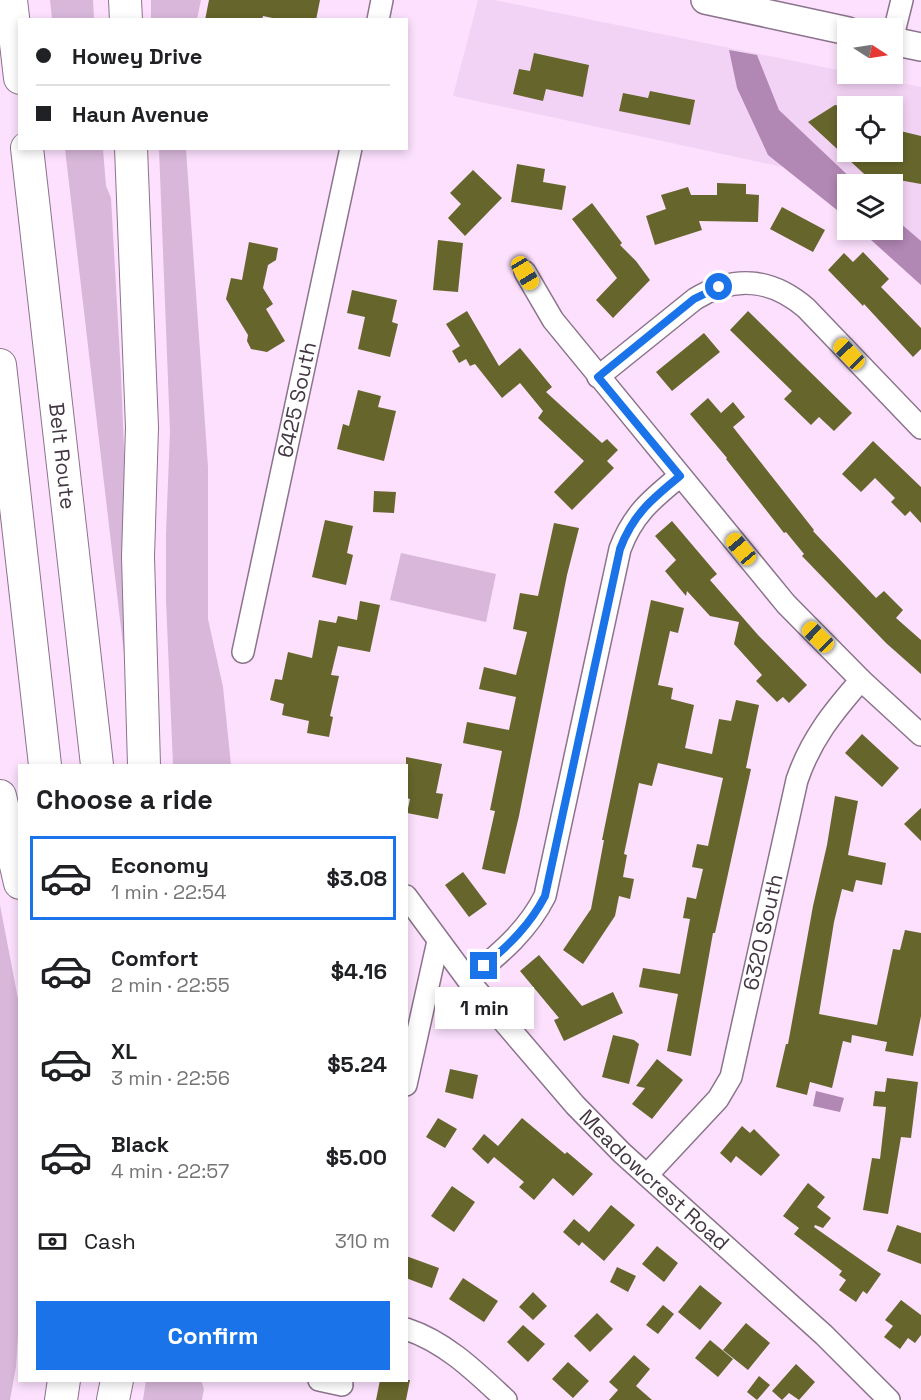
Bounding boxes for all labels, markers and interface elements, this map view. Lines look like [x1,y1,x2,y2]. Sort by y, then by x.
north arrow [837,18,903,84]
map controls [837,18,903,240]
text: Howey Drive [72,42,203,70]
button: locate [837,96,903,162]
text: Haun Avenue [72,100,209,128]
button: layers [837,174,903,240]
car [508,253,542,293]
route start [705,273,732,300]
car [830,335,868,373]
street label: 6425 South [271,339,322,460]
street label: Belt Route [43,401,82,511]
car [723,529,759,569]
car [799,618,837,656]
text: Choose a ride [36,782,213,817]
icon: car [39,851,93,905]
text: Economy [111,851,209,879]
text: $3.08 [327,864,387,892]
street label: 6320 South [737,871,789,993]
text: 1 min · 22:54 [111,879,227,905]
icon: car [39,944,93,998]
text: Comfort [111,944,199,972]
route end [470,952,497,979]
text: $4.16 [331,957,387,985]
text: 2 min · 22:55 [111,972,230,998]
callout: 1 min [434,987,534,1029]
text: 1 min [460,995,509,1021]
icon: car [39,1037,93,1091]
text: XL [111,1037,137,1065]
text: $5.24 [327,1050,387,1078]
text: 3 min · 22:56 [111,1065,230,1091]
street label: Meadowcrest Road [574,1103,735,1256]
icon: car [39,1130,93,1184]
text: Black [111,1130,169,1158]
text: $5.00 [326,1143,387,1171]
text: 4 min · 22:57 [111,1158,229,1184]
icon: cash [36,1225,69,1258]
text: Cash [84,1227,136,1255]
text: 310 m [335,1228,390,1254]
button: Confirm [36,1301,390,1370]

